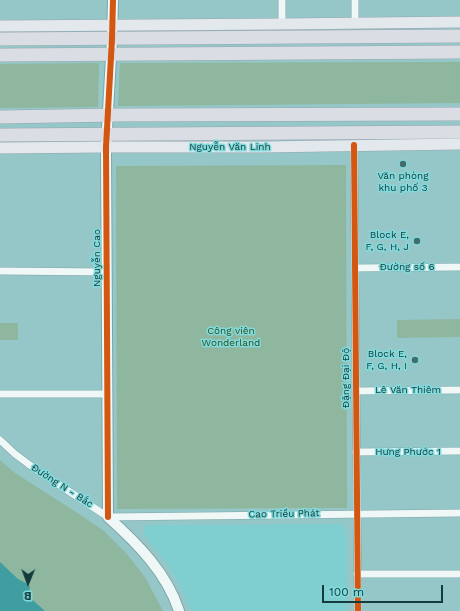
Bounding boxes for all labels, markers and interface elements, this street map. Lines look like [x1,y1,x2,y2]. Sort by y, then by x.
street label: Nguyễn Văn Linh [189,141,271,153]
marker: Văn phòng khu phố 3 [398,159,408,169]
place label: Văn phòng khu phố 3 [377,170,429,194]
street label: Nguyễn Cao [91,229,103,287]
place label: Block E, F, G, H, J [366,229,409,252]
marker: Block E, F, G, H, J [412,236,422,246]
street label: Đường số 6 [379,261,435,273]
park label: Công viên Wonderland [202,325,260,348]
street label: Đặng Đại Độ [340,348,352,408]
place label: Block E, F, G, H, I [366,348,407,372]
marker: Block E, F, G, H, I [410,355,420,365]
street label: Lê Văn Thiêm [375,384,441,396]
street label: Hưng Phước 1 [375,446,441,458]
street label: Đường N - Bắc [29,461,95,511]
street label: Cao Triều Phát [248,507,320,521]
north arrow [8,563,48,603]
scale bar [324,577,445,603]
text: 100 m [329,585,364,599]
text: B [24,589,32,602]

